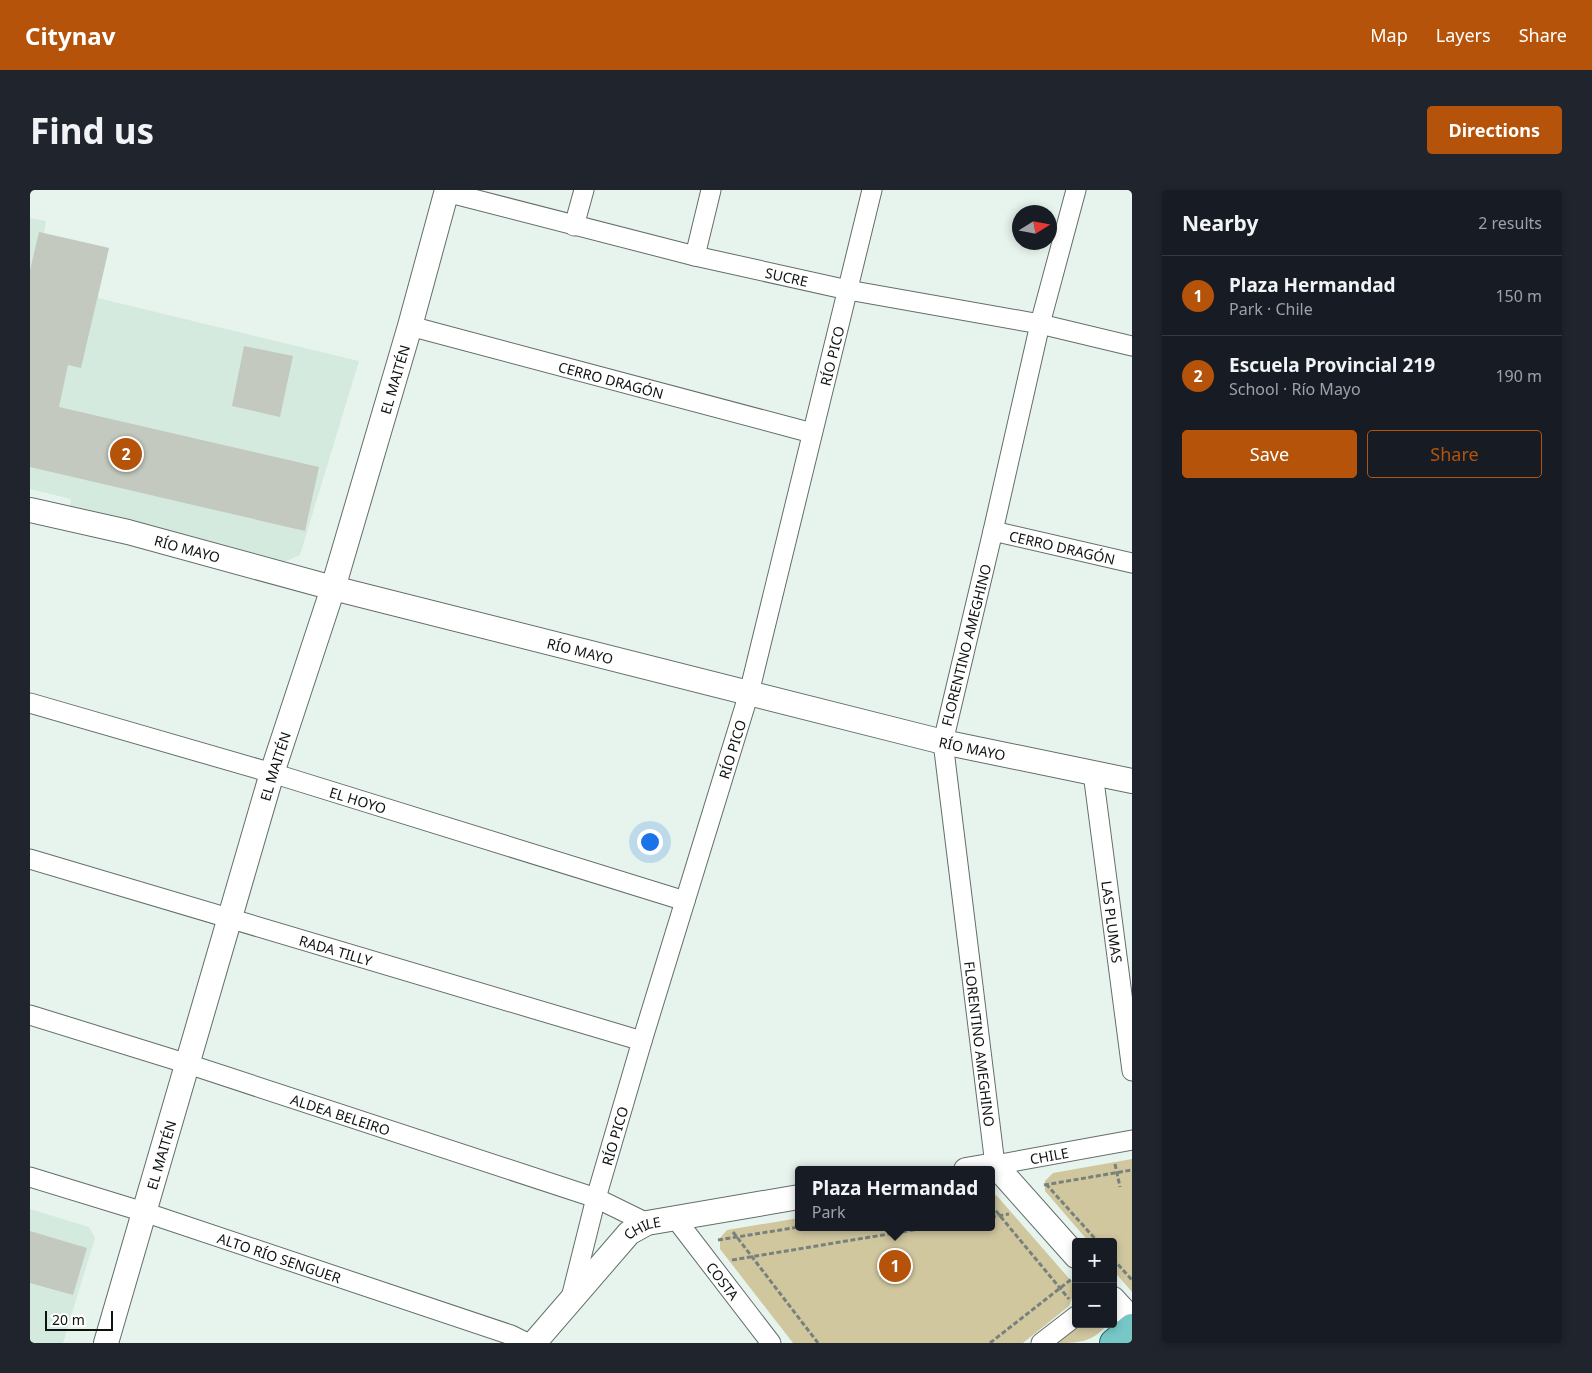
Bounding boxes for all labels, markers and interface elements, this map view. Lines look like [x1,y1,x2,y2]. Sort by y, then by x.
text: Citynav [25,19,115,52]
text: Map [1370,23,1408,47]
text: Layers [1436,23,1491,47]
text: Share [1519,23,1567,47]
button: Directions [1427,106,1562,154]
text: Find us [30,107,154,154]
north arrow [1012,205,1057,250]
text: Nearby [1182,209,1258,237]
text: 2 results [1478,212,1542,234]
street label: SUCRE [763,262,810,290]
text: Plaza Hermandad [1229,272,1396,298]
text: 1 [1193,285,1203,307]
text: 150 m [1495,285,1542,307]
text: Park · Chile [1229,298,1313,320]
street label: RÍO PICO [815,324,848,387]
street label: EL MAITÉN [375,342,414,416]
text: Escuela Provincial 219 [1229,352,1435,378]
street label: CERRO DRAGÓN [556,356,666,403]
text: 2 [1193,365,1203,387]
text: 190 m [1495,365,1542,387]
text: School · Río Mayo [1229,378,1361,400]
button: Save [1182,430,1357,478]
button: Share [1367,430,1542,478]
pin: 2 [110,435,142,473]
street label: CERRO DRAGÓN [1007,526,1117,568]
street label: RÍO MAYO [152,530,222,566]
street label: FLORENTINO AMEGHINO [937,562,995,728]
street label: RÍO MAYO [545,633,615,668]
street label: RÍO PICO [714,717,750,781]
street label: EL MAITÉN [255,729,294,803]
street label: RÍO MAYO [937,732,1007,764]
street label: EL HOYO [327,782,389,817]
your location [637,829,663,855]
street label: LAS PLUMAS [1098,879,1127,964]
street label: RADA TILLY [297,930,374,970]
street label: FLORENTINO AMEGHINO [961,960,1000,1128]
street label: ALDEA BELEIRO [288,1089,393,1139]
street label: RÍO PICO [597,1104,632,1168]
street label: EL MAITÉN [142,1118,180,1192]
street label: CHILE [1028,1142,1070,1168]
popup [795,1166,995,1231]
text: Plaza Hermandad [812,1175,978,1201]
text: Park [812,1201,846,1223]
street label: CHILE [619,1211,662,1243]
street label: ALTO RÍO SENGUER [215,1228,344,1287]
map controls [1072,1238,1117,1328]
button: + [1072,1238,1117,1283]
pin: 1 [879,1247,911,1285]
street label: COSTA [702,1258,744,1304]
button: − [1072,1283,1117,1328]
scale bar [45,1308,112,1331]
text: 20 m [52,1310,85,1329]

